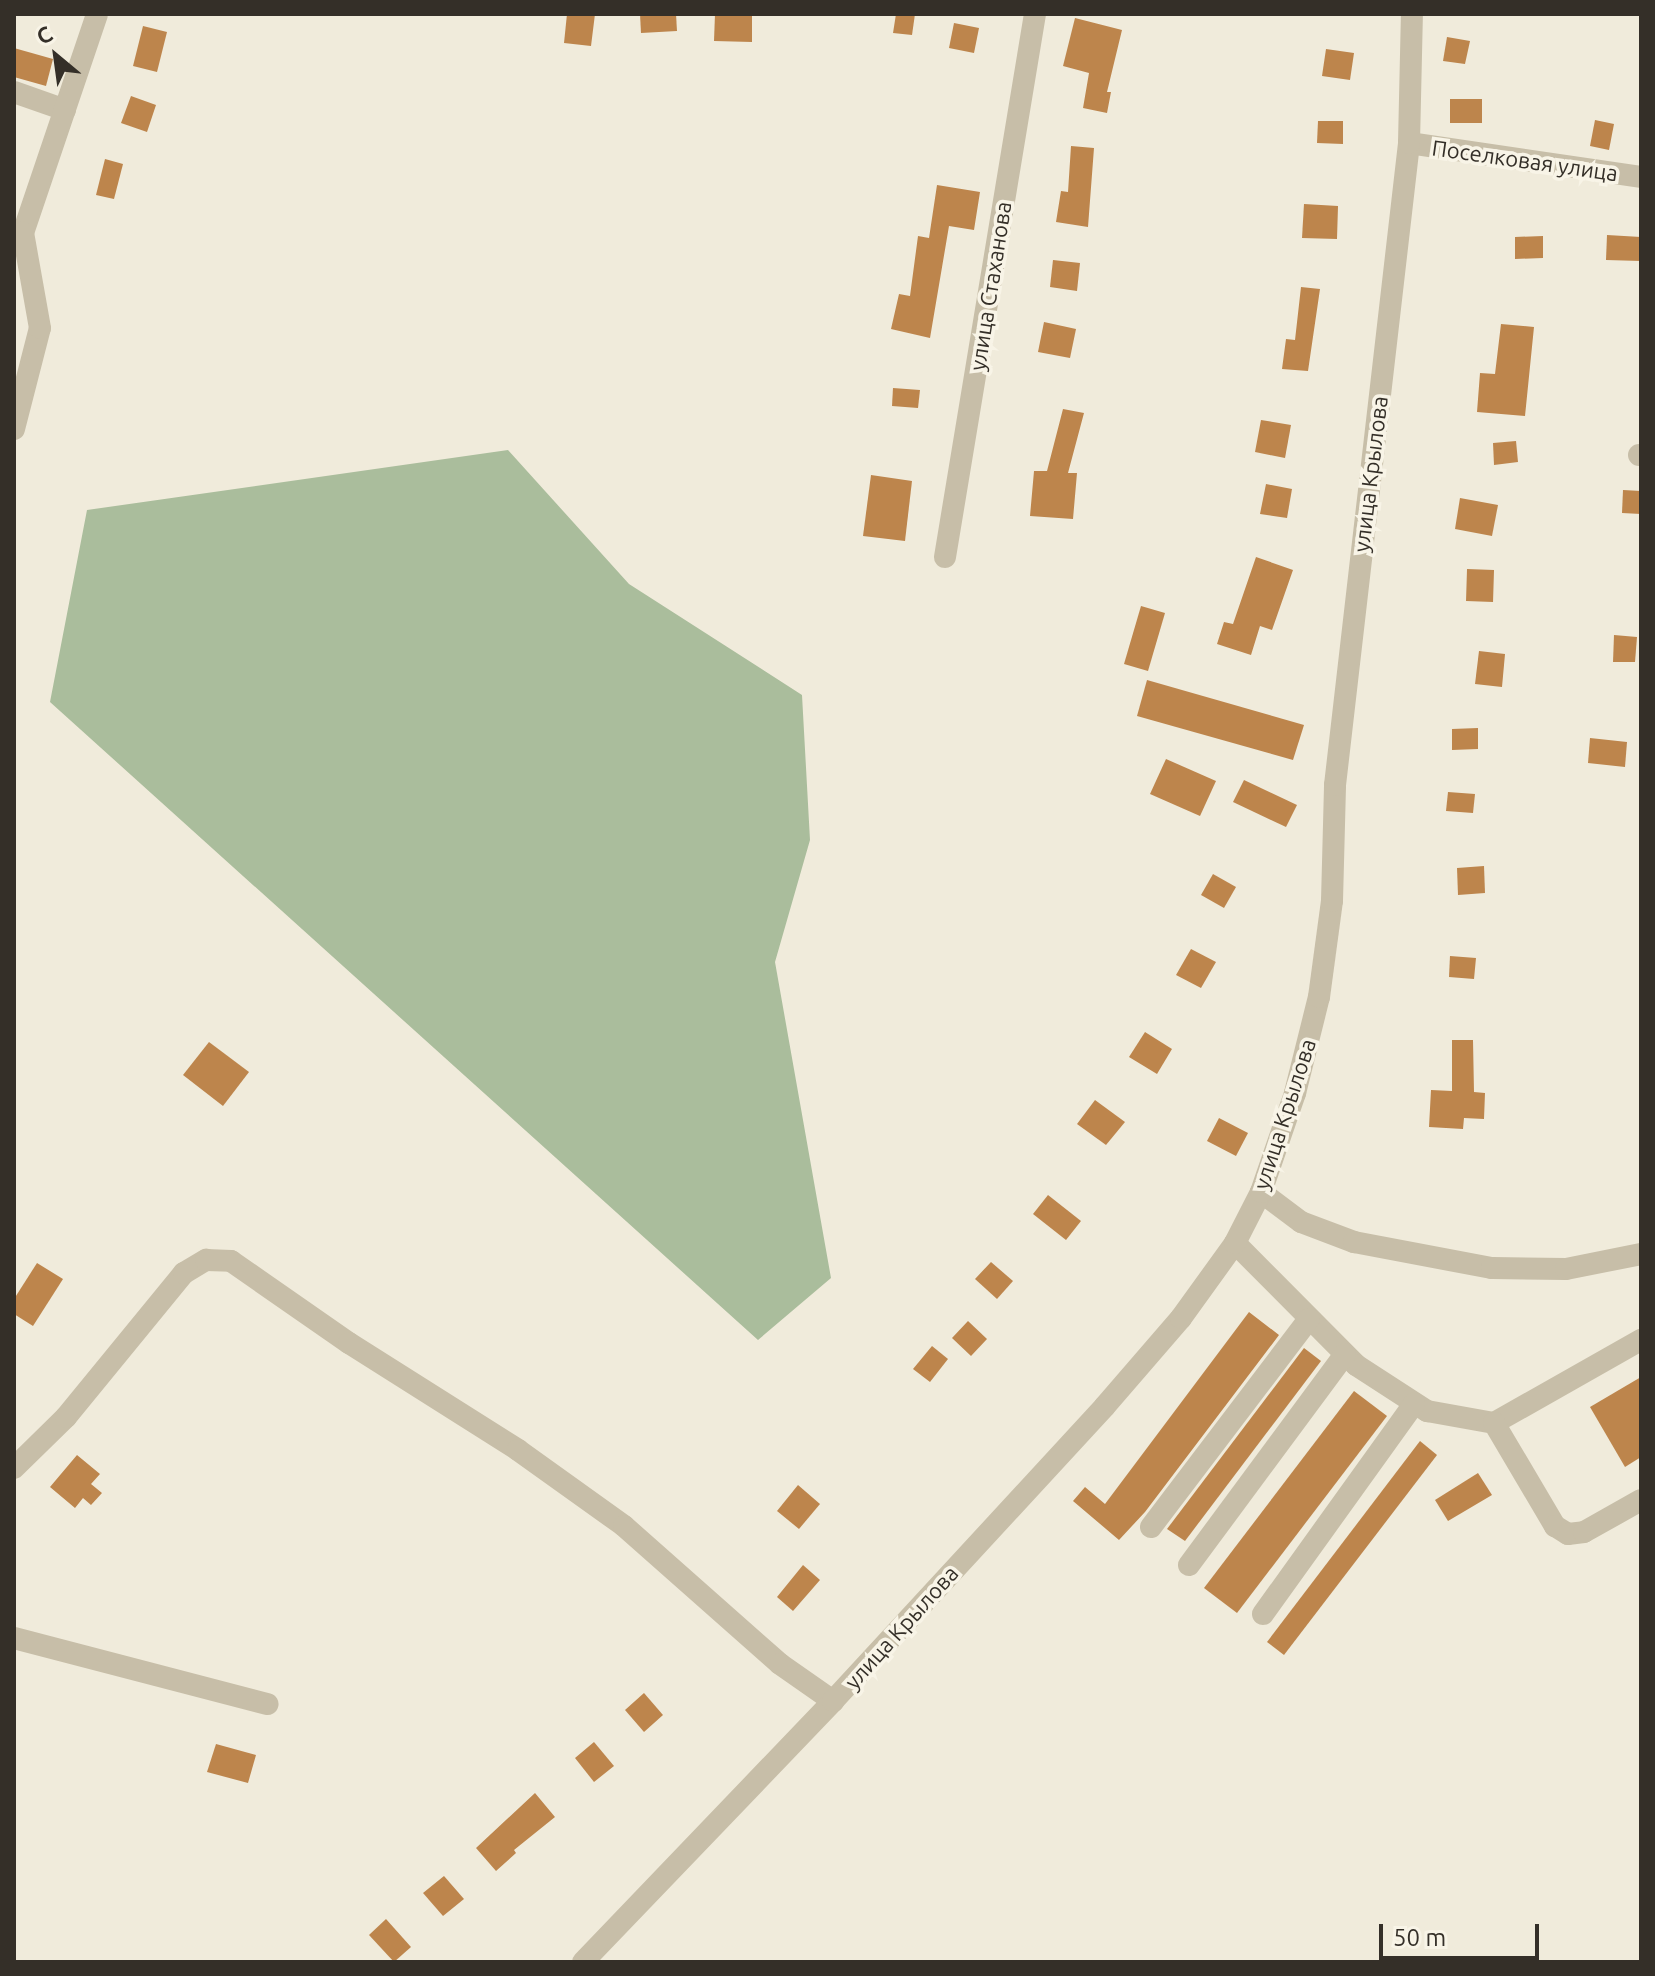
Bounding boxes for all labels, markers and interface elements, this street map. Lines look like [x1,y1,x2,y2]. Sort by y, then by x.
north arrow [16,16,96,96]
text: С [32,20,56,49]
street label: Поселковая улица [1430,134,1620,186]
street label: улица Стаханова [964,199,1016,373]
street label: улица Крылова [1347,394,1393,554]
street label: улица Крылова [1247,1035,1321,1193]
street label: улица Крылова [839,1560,963,1694]
scale bar [1383,1908,1543,1958]
text: 50 m [1393,1924,1446,1951]

